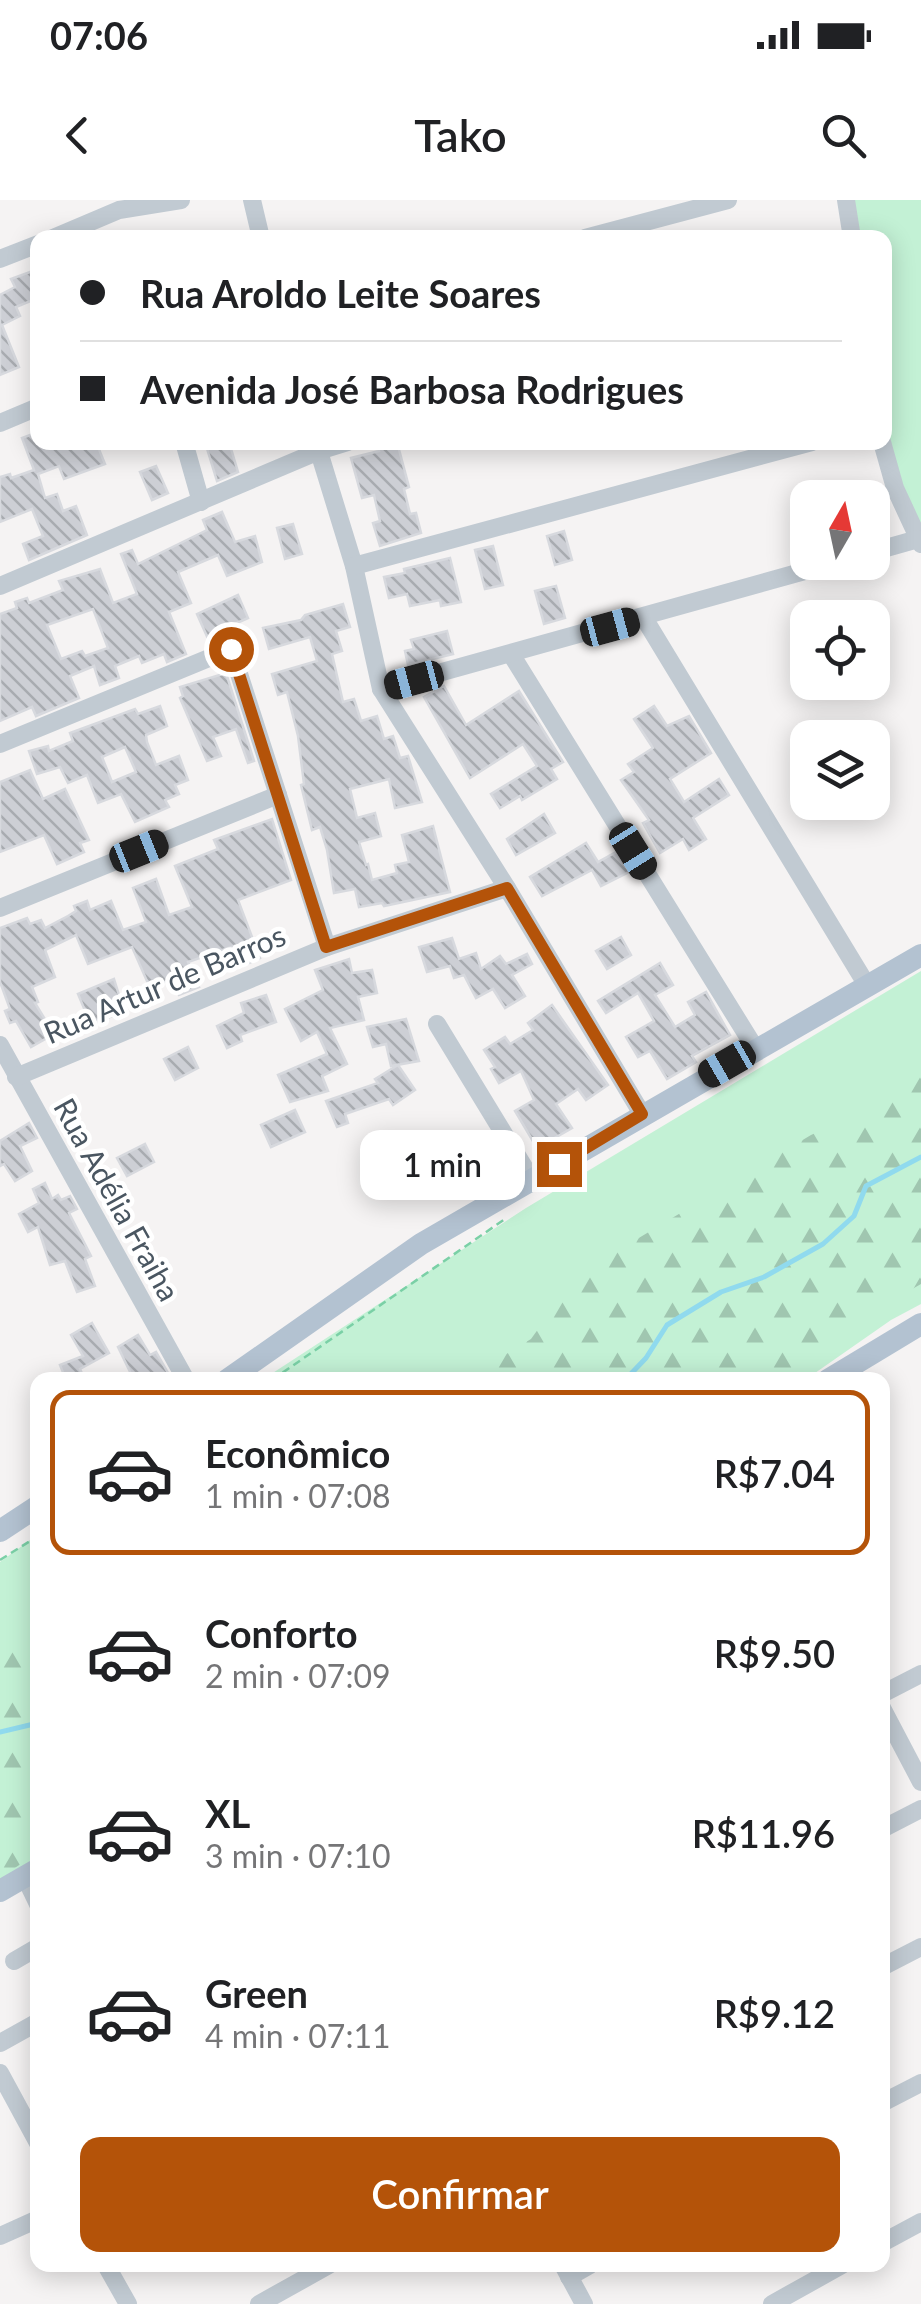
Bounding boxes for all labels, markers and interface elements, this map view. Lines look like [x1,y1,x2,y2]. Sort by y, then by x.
text: 07:06 [50,12,148,58]
icon: back [50,108,105,163]
text: Tako [414,108,507,162]
icon: search [816,108,871,163]
text: Rua Aroldo Leite Soares [140,270,541,316]
text: Avenida José Barbosa Rodrigues [140,366,684,412]
north arrow [790,480,890,580]
map controls [790,480,890,820]
button: locate [790,600,890,700]
car [577,605,643,649]
route start [209,627,254,672]
car [381,658,447,702]
button: layers [790,720,890,820]
car [604,818,662,884]
car [106,826,172,876]
street label: Rua Artur de Barros [38,916,290,1050]
car [694,1036,760,1092]
street label: Rua Adélia Fraiha [47,1091,188,1307]
callout: 1 min [359,1129,524,1199]
route end [537,1142,582,1187]
text: 1 min [403,1145,482,1184]
icon: car [85,1428,175,1518]
text: Econômico [205,1430,390,1476]
text: R$7.04 [714,1450,835,1496]
text: 1 min · 07:08 [205,1476,391,1515]
icon: car [85,1608,175,1698]
text: Conforto [205,1610,358,1656]
text: R$9.50 [714,1630,835,1676]
text: 2 min · 07:09 [205,1656,391,1695]
icon: car [85,1788,175,1878]
text: XL [205,1790,250,1836]
text: R$11.96 [692,1810,835,1856]
text: 3 min · 07:10 [205,1836,391,1875]
icon: car [85,1968,175,2058]
text: Green [205,1970,308,2016]
text: R$9.12 [714,1990,835,2036]
text: 4 min · 07:11 [205,2016,391,2055]
button: Confirmar [80,2137,840,2252]

